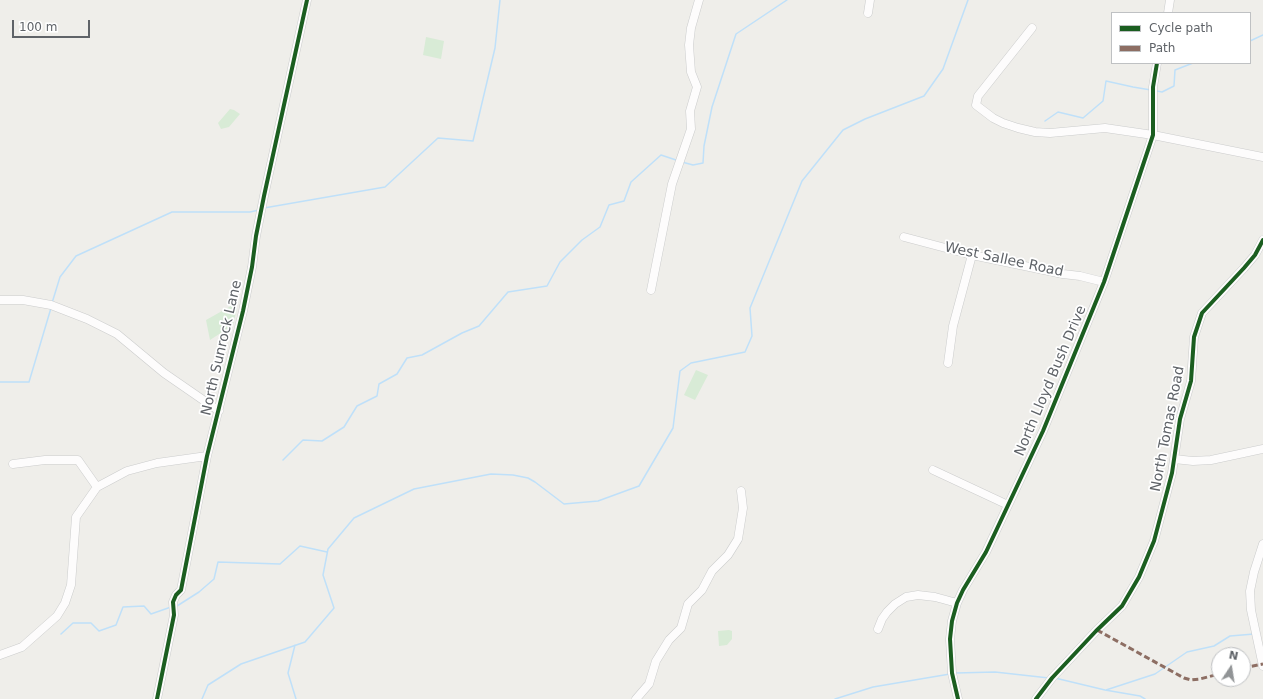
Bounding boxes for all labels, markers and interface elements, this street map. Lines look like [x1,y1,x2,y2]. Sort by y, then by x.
scale bar [14,12,92,38]
legend [1111,12,1251,64]
text: 100 m [19,20,57,34]
text: Cycle path [1149,21,1213,35]
text: Path [1149,41,1175,55]
street label: West Sallee Road [943,239,1065,281]
street label: North Sunrock Lane [198,279,246,417]
street label: North Lloyd Bush Drive [1012,303,1090,459]
street label: North Tomas Road [1148,365,1188,493]
north arrow [1211,647,1251,687]
text: N [1228,648,1239,663]

